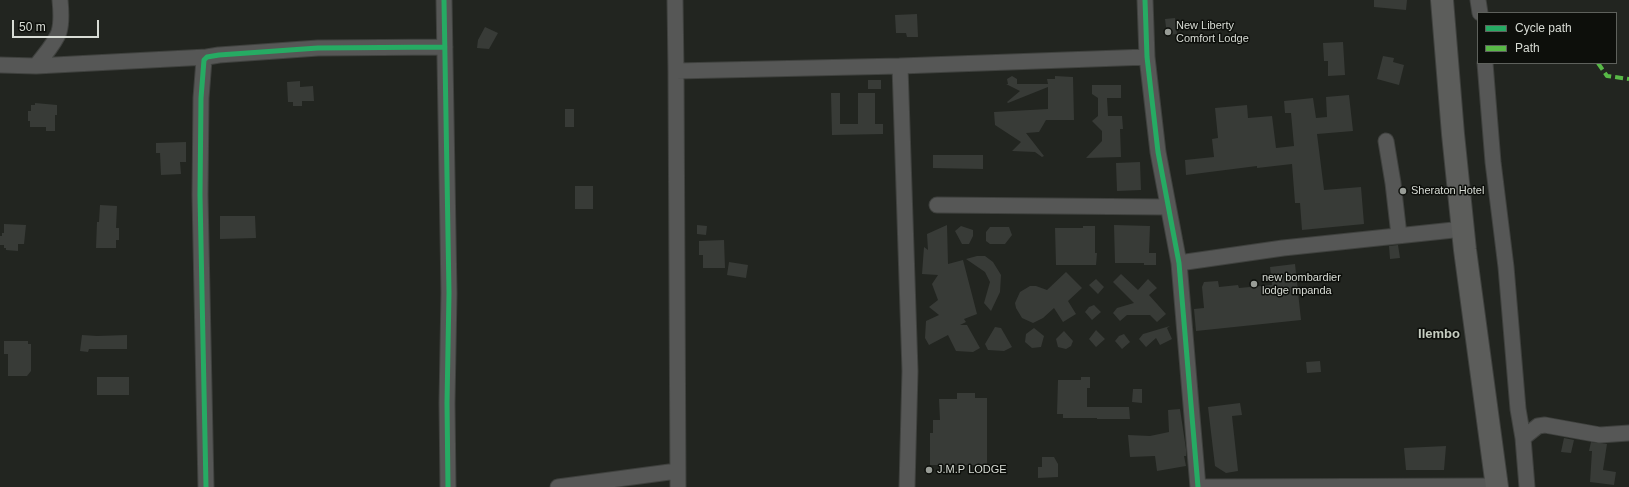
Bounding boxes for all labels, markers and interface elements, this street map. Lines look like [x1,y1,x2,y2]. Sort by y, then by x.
scale bar [14,12,101,38]
legend [1477,12,1617,64]
place label: New Liberty Comfort Lodge [1176,19,1249,45]
text: 50 m [19,20,46,34]
text: Cycle path [1515,21,1572,35]
marker: New Liberty Comfort Lodge [1163,27,1173,37]
text: Path [1515,41,1540,55]
place label: Sheraton Hotel [1411,184,1484,198]
marker: Sheraton Hotel [1398,186,1408,196]
place label: new bombardier lodge mpanda [1262,271,1341,297]
marker: new bombardier lodge mpanda [1249,279,1259,289]
district label: Ilembo [1418,326,1460,342]
place label: J.M.P LODGE [937,463,1007,477]
marker: J.M.P LODGE [924,465,934,475]

